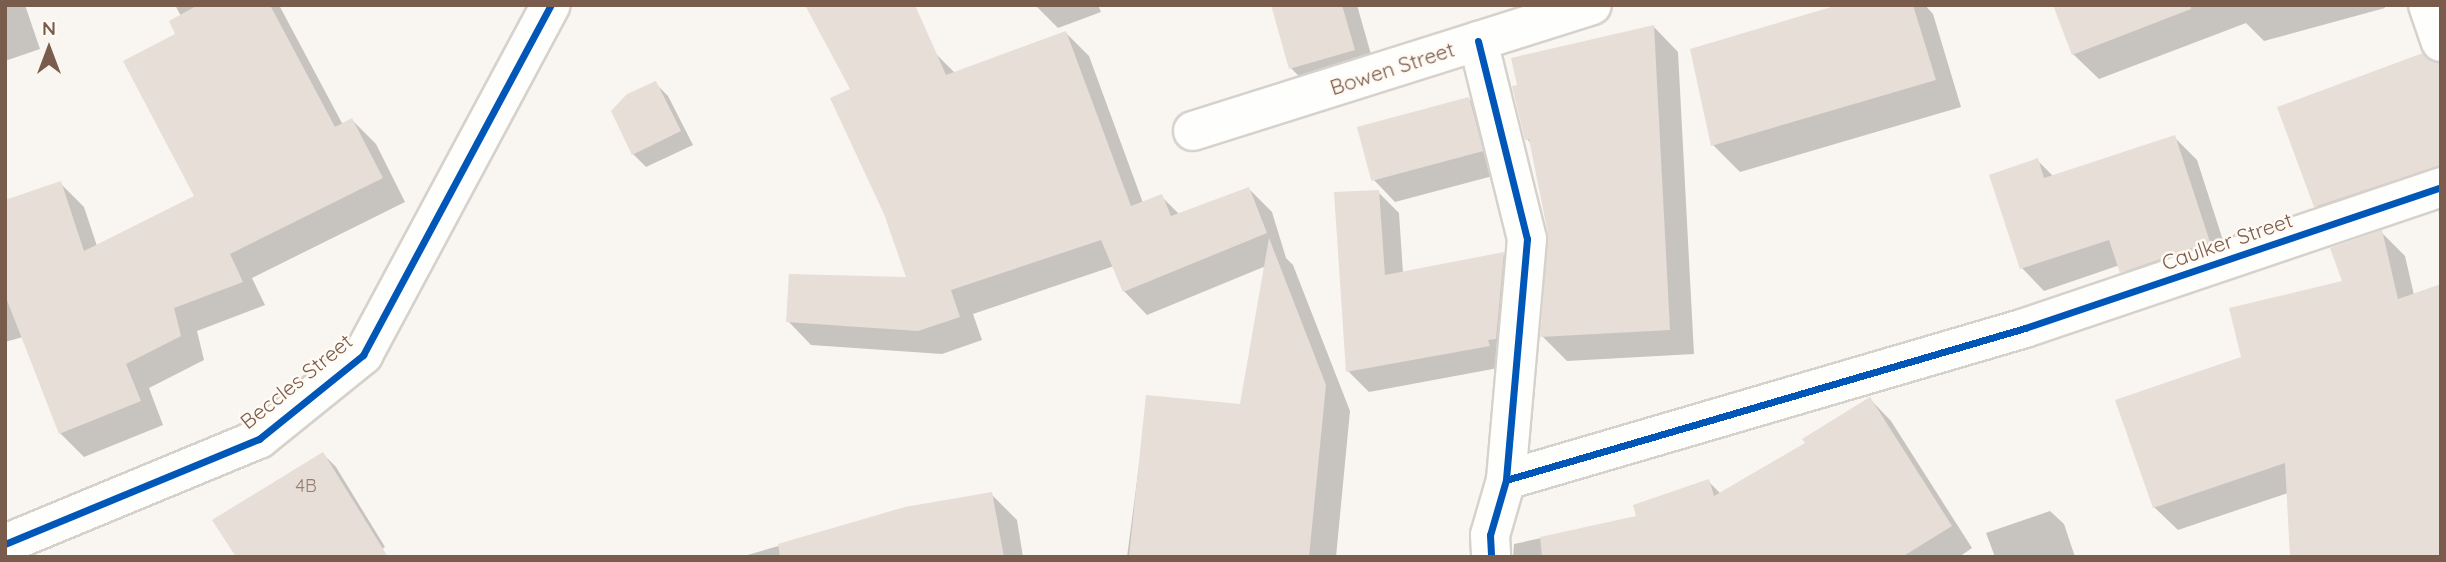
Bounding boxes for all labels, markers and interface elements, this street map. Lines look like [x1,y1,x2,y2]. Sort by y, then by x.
north arrow [14,14,84,84]
text: N [42,16,56,40]
street label: Bowen Street [1327,36,1457,100]
street label: Caulker Street [2158,207,2296,275]
street label: Beccles Street [235,328,357,434]
house number: 4B [295,475,317,497]

